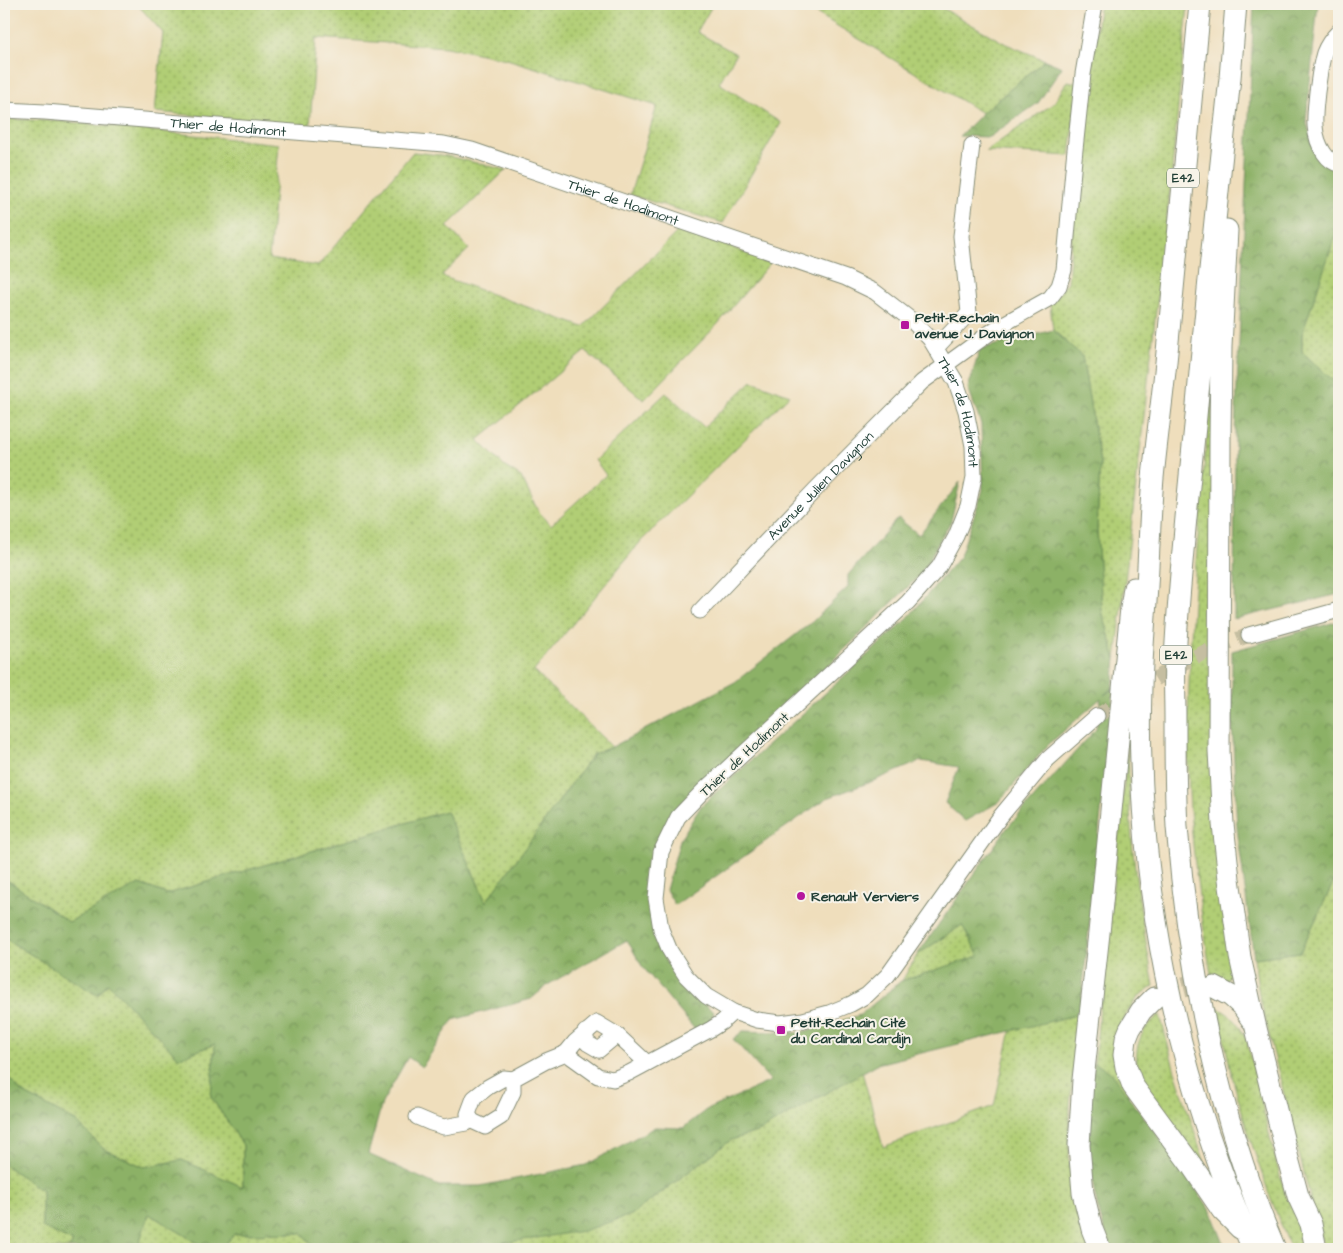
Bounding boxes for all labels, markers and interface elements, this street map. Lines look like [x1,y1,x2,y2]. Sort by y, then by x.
street label: Thier de Hodimont [170,113,287,142]
road number: E42 [1167,168,1199,188]
street label: Thier de Hodimont [565,174,682,231]
place label: Petit-Rechain avenue J. Davignon [914,308,1034,345]
marker: Petit-Rechain avenue J. Davignon [899,319,911,331]
street label: Thier de Hodimont [932,353,983,468]
street label: Avenue Julien Davignon [763,427,879,545]
road number: E42 [1160,646,1192,664]
street label: Thier de Hodimont [695,708,794,802]
place label: Renault Verviers [811,887,919,907]
marker: Renault Verviers [795,890,807,902]
place label: Petit-Rechain Cité du Cardinal Cardijn [790,1013,910,1049]
marker: Petit-Rechain Cité du Cardinal Cardijn [775,1024,787,1036]

